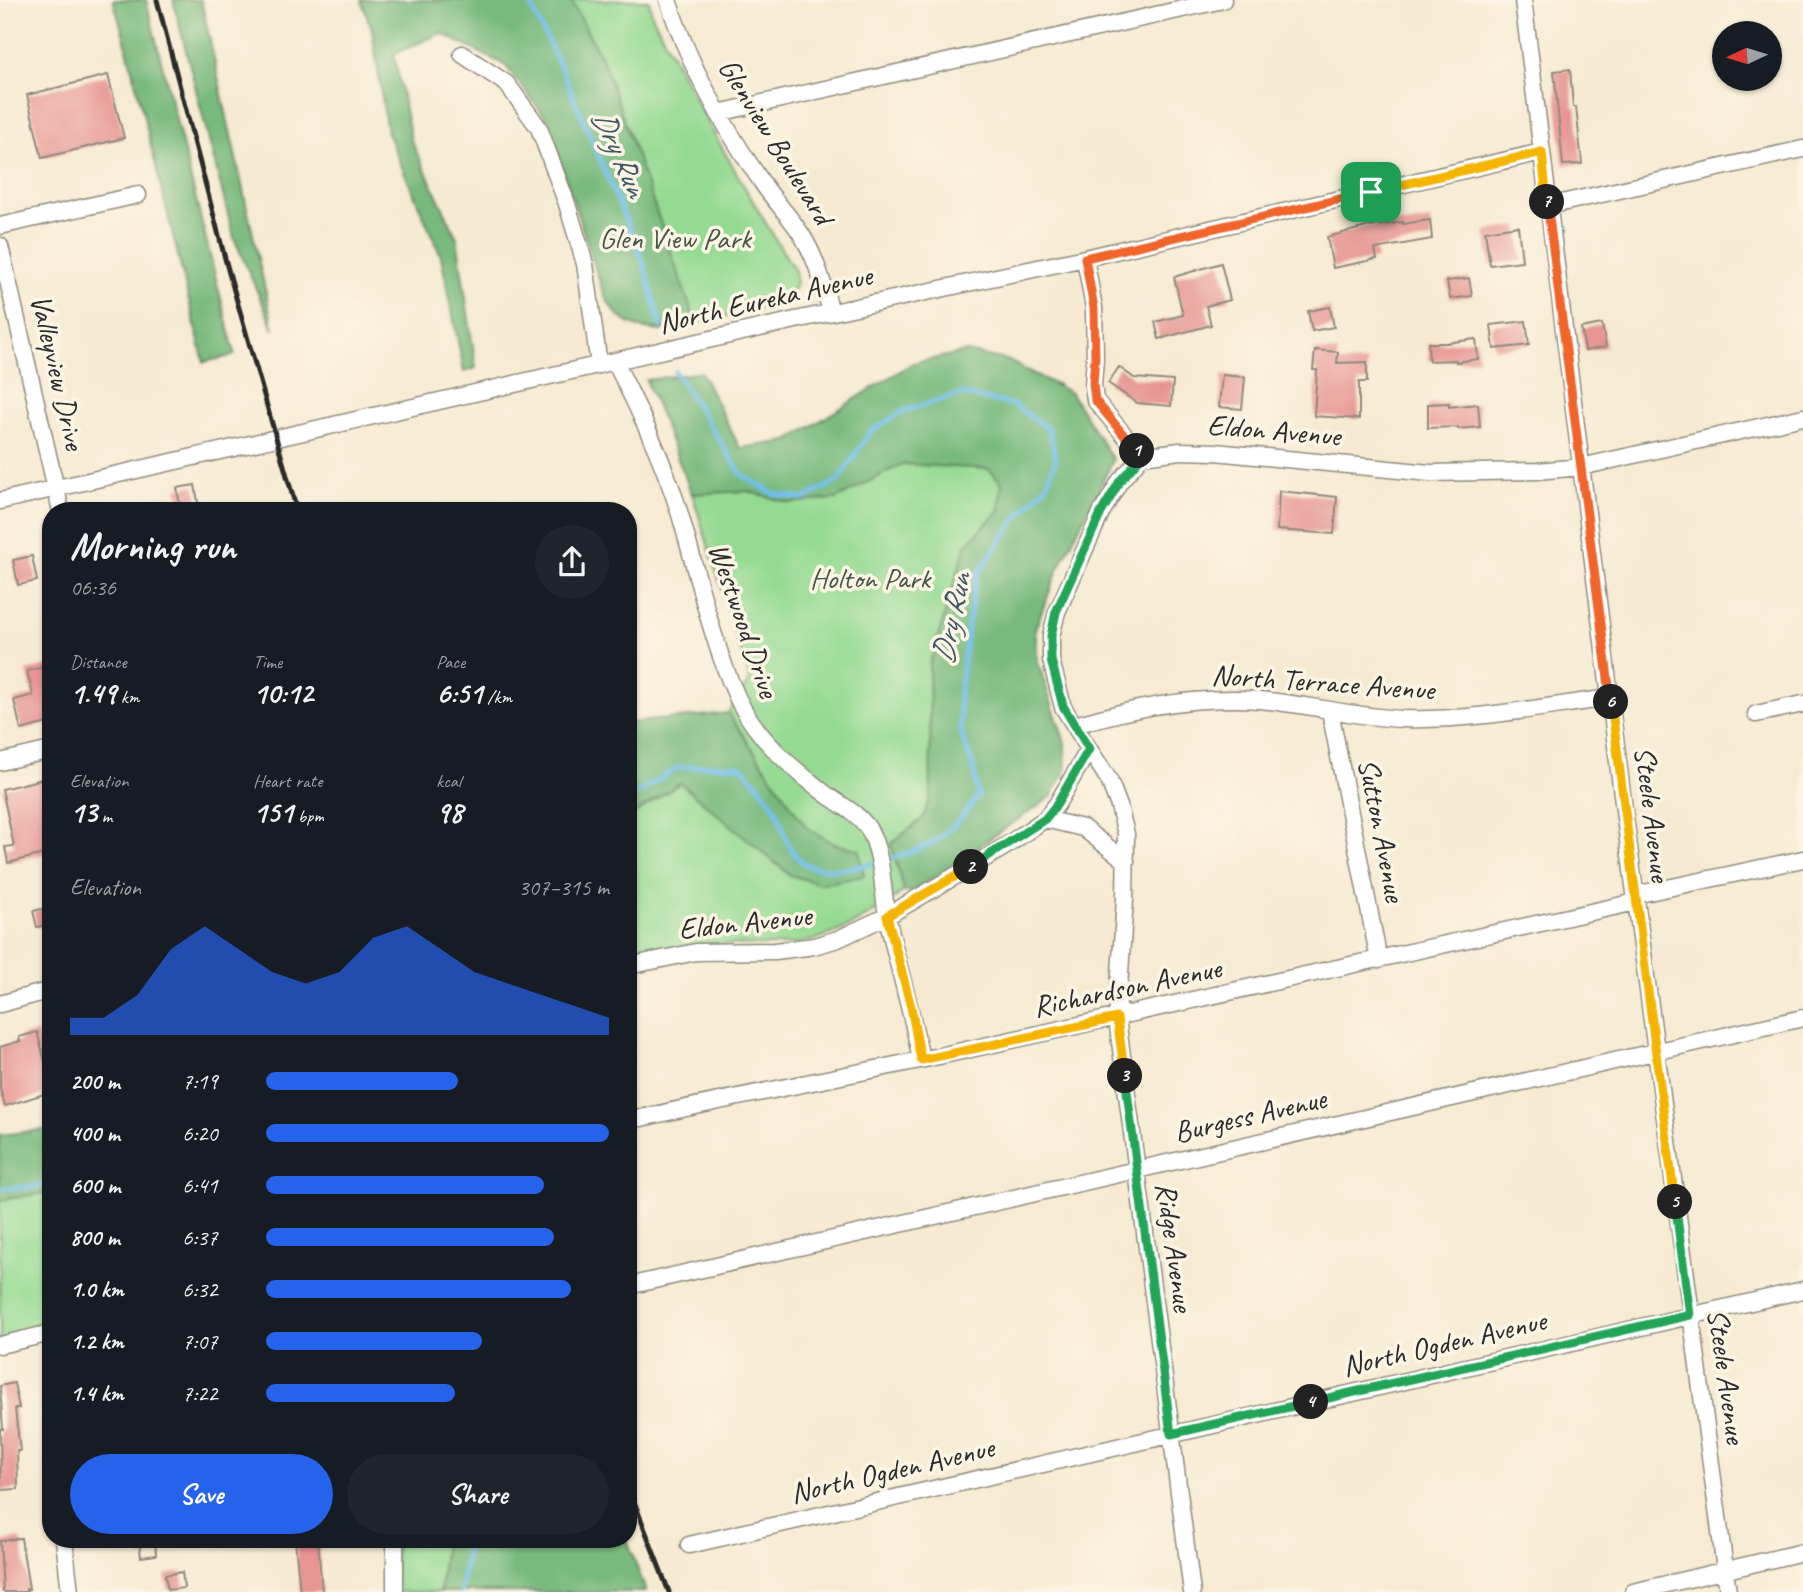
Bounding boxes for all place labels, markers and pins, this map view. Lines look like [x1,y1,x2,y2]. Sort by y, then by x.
pin [1341,162,1401,222]
pin: 7 [1530,184,1564,220]
pin: 1 [1120,434,1154,468]
pin: 6 [1594,684,1628,720]
pin: 2 [954,850,988,884]
pin: 3 [1108,1058,1142,1094]
pin: 5 [1658,1184,1692,1220]
pin: 4 [1294,1384,1328,1420]

